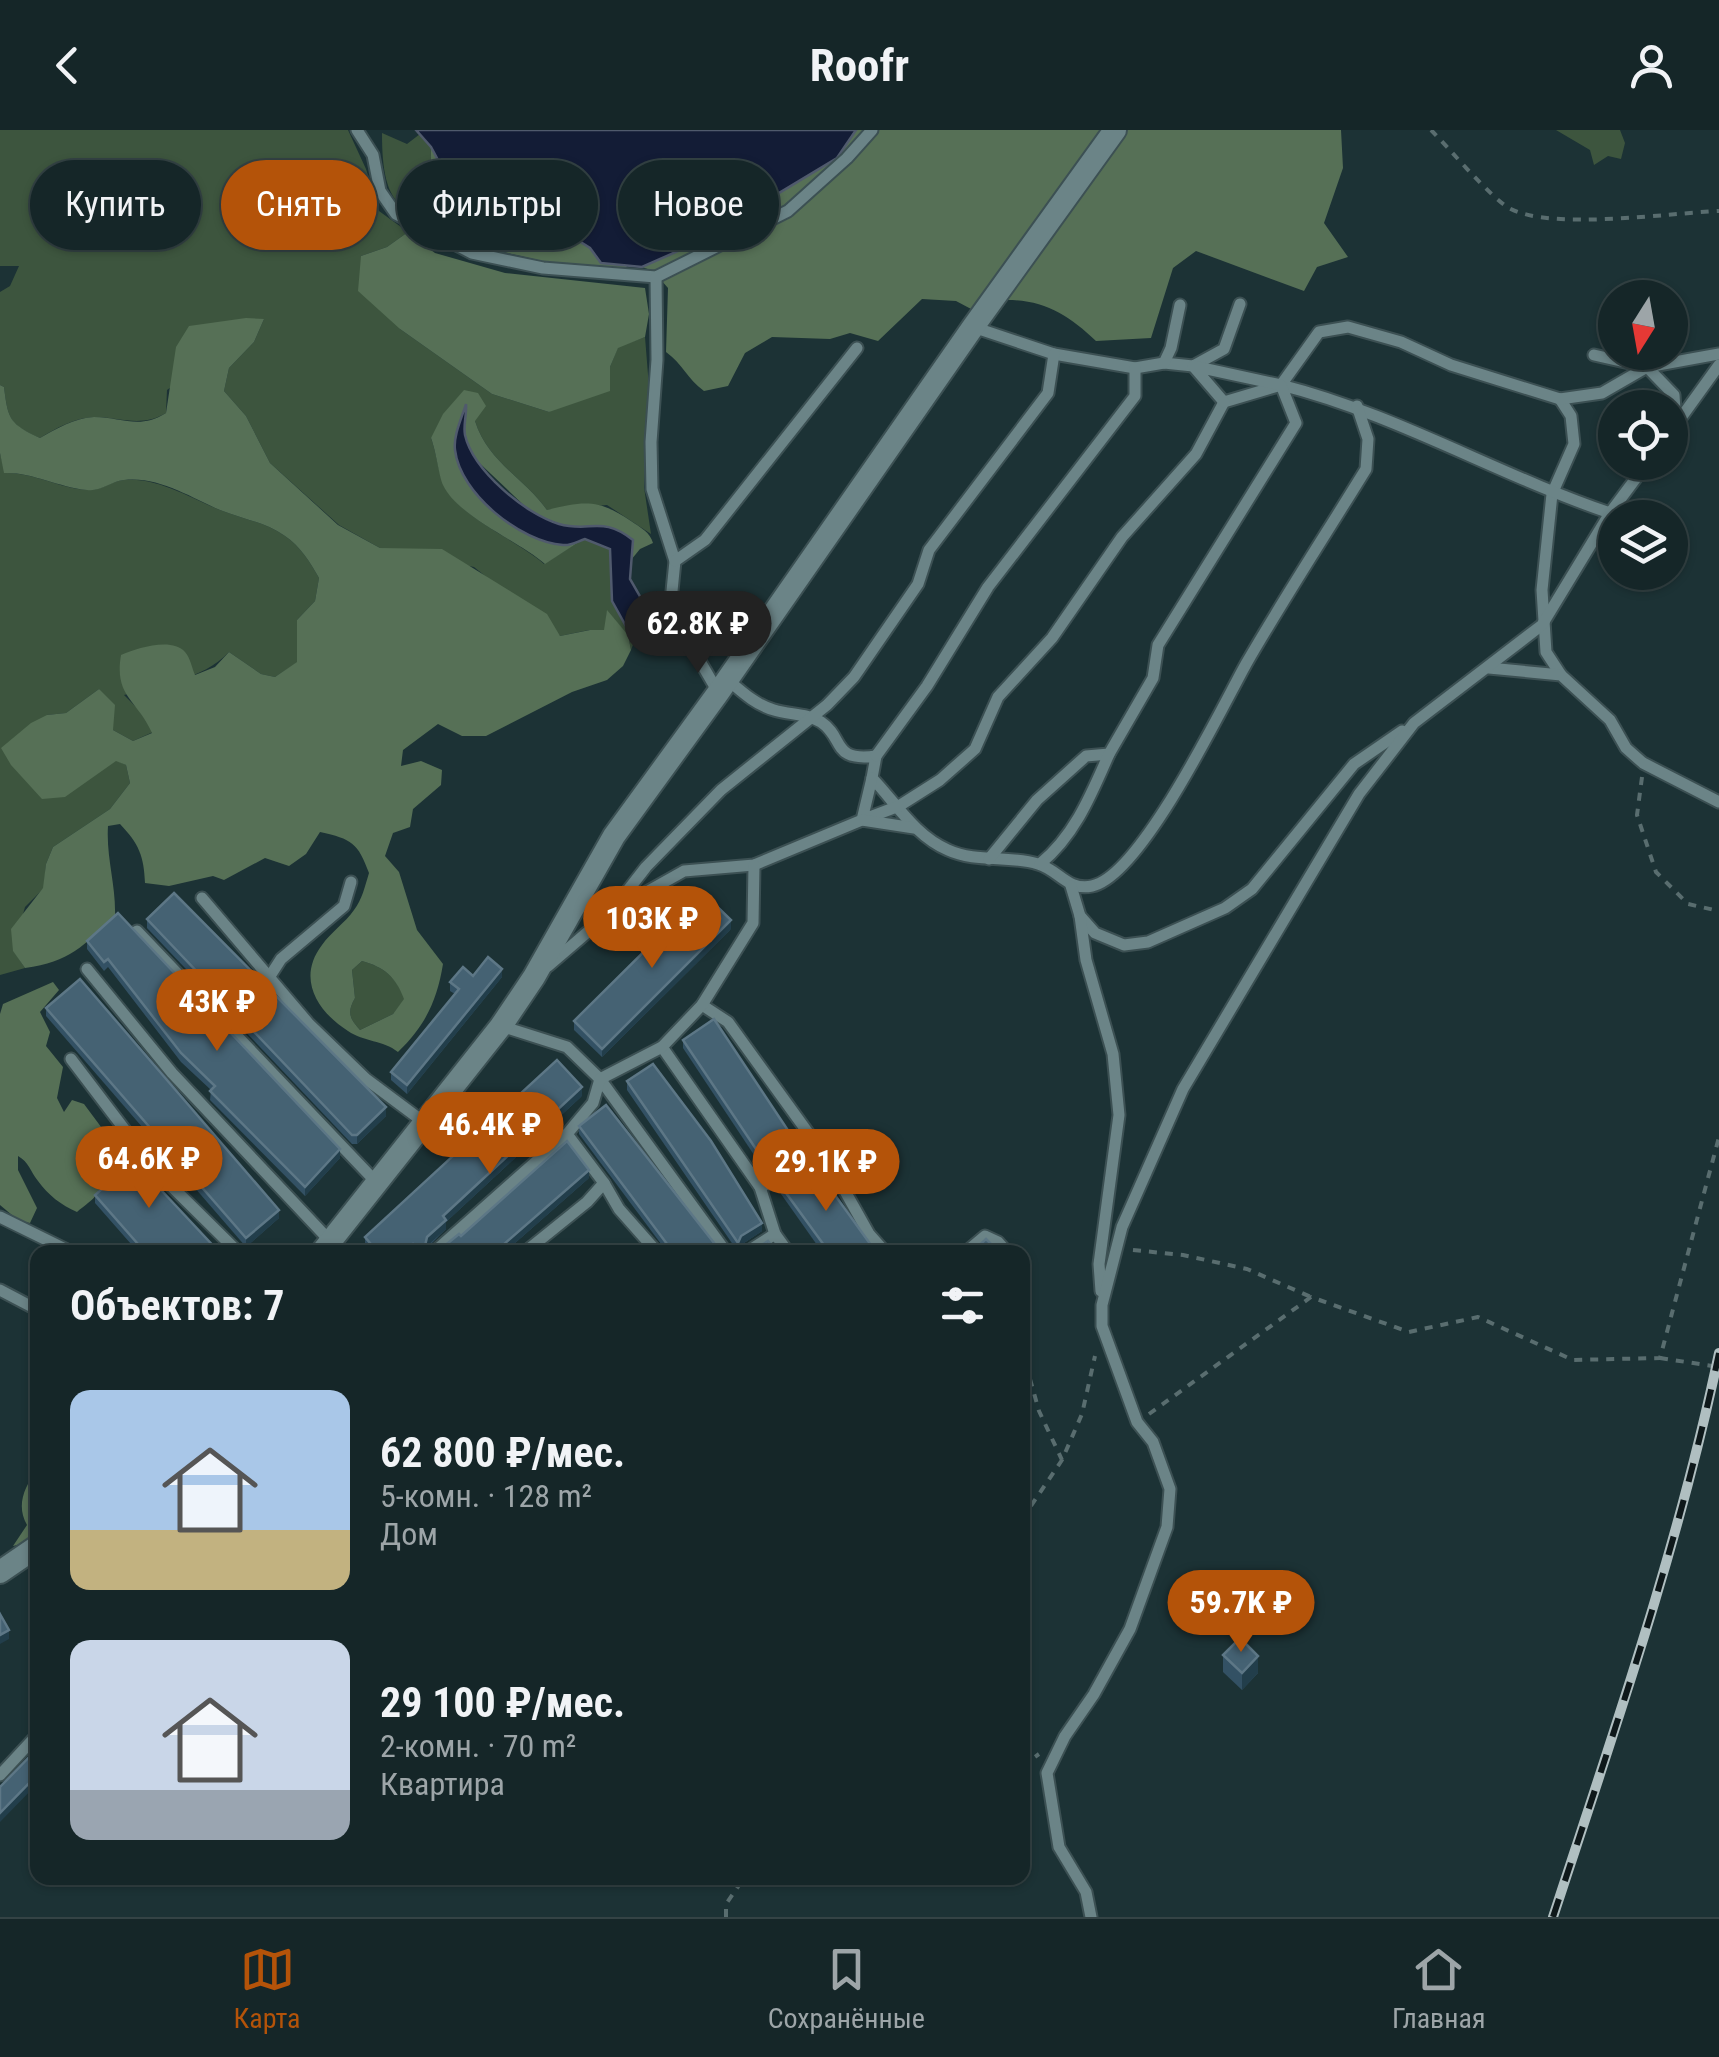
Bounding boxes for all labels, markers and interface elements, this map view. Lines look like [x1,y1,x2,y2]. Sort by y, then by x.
icon: back [40,38,95,93]
icon: person [1624,38,1679,93]
text: Roofr [810,39,909,92]
chip: Купить [30,160,201,250]
chip: Снять [221,160,377,250]
chip: Фильтры [397,160,598,250]
chip: Новое [618,160,779,250]
north arrow [1598,280,1688,370]
map controls [1598,280,1688,590]
button: locate [1598,390,1688,480]
button: layers [1598,500,1688,590]
pin: 62.8K ₽ [606,591,790,676]
text: 62.8K ₽ [647,604,749,642]
pin: 103K ₽ [571,886,733,971]
text: 103K ₽ [605,899,699,937]
pin: 43K ₽ [147,969,287,1054]
text: 43K ₽ [178,982,256,1020]
pin: 46.4K ₽ [398,1092,582,1177]
text: 46.4K ₽ [439,1105,541,1143]
pin: 64.6K ₽ [57,1126,241,1211]
pin: 29.1K ₽ [734,1129,918,1214]
text: 64.6K ₽ [98,1139,200,1177]
text: 29.1K ₽ [775,1142,877,1180]
icon: filters [935,1278,990,1333]
text: Объектов: 7 [70,1281,284,1330]
text: 62 800 ₽/мес. [380,1428,625,1477]
icon: home [150,1430,270,1550]
text: 5-комн. · 128 m² [380,1477,592,1515]
text: Дом [380,1515,438,1553]
pin: 59.7K ₽ [1149,1570,1333,1655]
text: 59.7K ₽ [1190,1583,1292,1621]
text: 29 100 ₽/мес. [380,1678,625,1727]
icon: home [150,1680,270,1800]
text: 2-комн. · 70 m² [380,1727,576,1765]
text: Квартира [380,1765,505,1803]
tab: Карта [234,1942,301,2035]
tab: Сохранённые [768,1942,925,2035]
tab: Главная [1392,1942,1485,2035]

